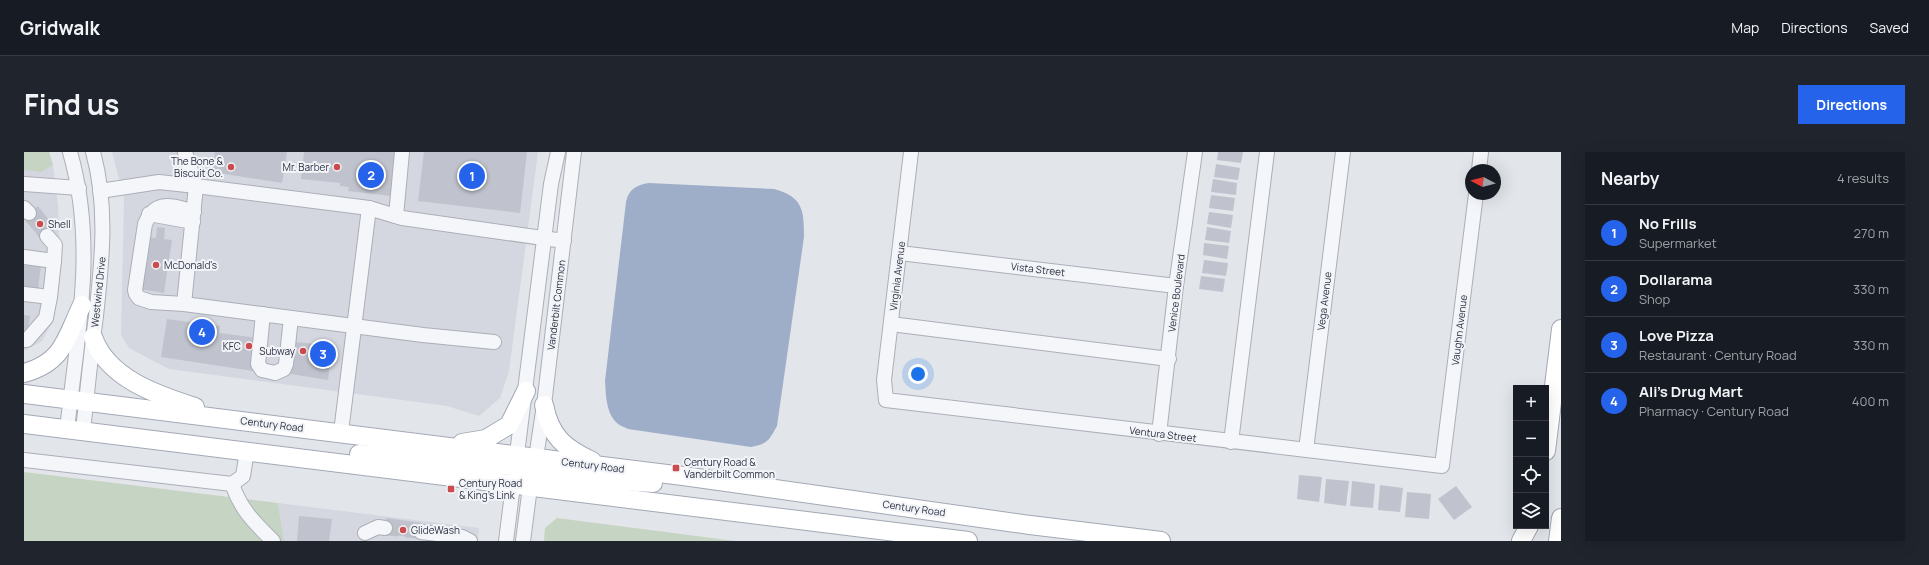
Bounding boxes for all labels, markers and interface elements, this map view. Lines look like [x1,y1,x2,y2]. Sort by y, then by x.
text: Gridwalk [20,15,100,41]
text: Map [1731,18,1759,37]
text: Directions [1781,18,1848,37]
text: Saved [1870,18,1909,37]
text: Find us [24,85,119,123]
button: Directions [1798,85,1905,124]
place label: The Bone & Biscuit Co. [171,154,223,180]
place label: Mr. Barber [283,160,329,174]
pin: 2 [358,160,384,190]
pin: 1 [459,161,485,191]
marker: The Bone & Biscuit Co. [226,162,236,172]
marker: Mr. Barber [332,162,342,172]
north arrow [1465,164,1501,200]
text: Nearby [1601,167,1659,190]
text: 4 results [1837,169,1889,187]
text: No Frills [1639,213,1697,234]
place label: Shell [48,217,71,231]
marker: Shell [35,219,45,229]
text: 1 [1611,224,1617,242]
text: 270 m [1854,224,1889,242]
text: Supermarket [1639,234,1717,252]
street label: Virginia Avenue [886,240,908,312]
street label: Venice Boulevard [1164,253,1188,333]
street label: Westwind Drive [87,256,109,328]
place label: McDonald's [164,258,217,272]
street label: Vanderbilt Common [544,259,568,351]
street label: Vista Street [1010,259,1066,279]
marker: McDonald's [151,260,161,270]
text: Dollarama [1639,269,1712,290]
street label: Vega Avenue [1313,271,1335,331]
text: 2 [1610,280,1618,298]
text: 330 m [1853,280,1889,298]
text: Shop [1639,290,1670,308]
street label: Vaughn Avenue [1448,294,1470,366]
pin: 4 [189,317,215,347]
text: Love Pizza [1639,325,1714,346]
text: 3 [1610,336,1618,354]
text: 330 m [1853,336,1889,354]
place label: KFC [223,339,241,353]
pin: 3 [310,339,336,369]
marker: KFC [244,341,254,351]
place label: Subway [259,344,296,358]
marker: Subway [298,346,308,356]
text: Restaurant · Century Road [1639,346,1797,364]
your location [908,364,928,384]
text: Ali’s Drug Mart [1639,381,1743,402]
map controls [1513,385,1549,529]
button: + [1513,385,1549,421]
text: 4 [1610,392,1618,410]
text: 400 m [1852,392,1889,410]
text: Pharmacy · Century Road [1639,402,1789,420]
street label: Century Road [240,413,304,435]
button: − [1513,421,1549,457]
street label: Ventura Street [1129,423,1197,445]
street label: Century Road [561,454,625,476]
place label: Century Road & Vanderbilt Common [684,455,775,481]
button: locate [1513,457,1549,493]
marker: Century Road & Vanderbilt Common [671,463,681,473]
place label: Century Road & King's Link [459,476,522,502]
marker: Century Road & King's Link [446,484,456,494]
button: layers [1513,493,1549,529]
street label: Century Road [882,497,946,519]
place label: GlideWash [411,523,460,537]
marker: GlideWash [398,525,408,535]

